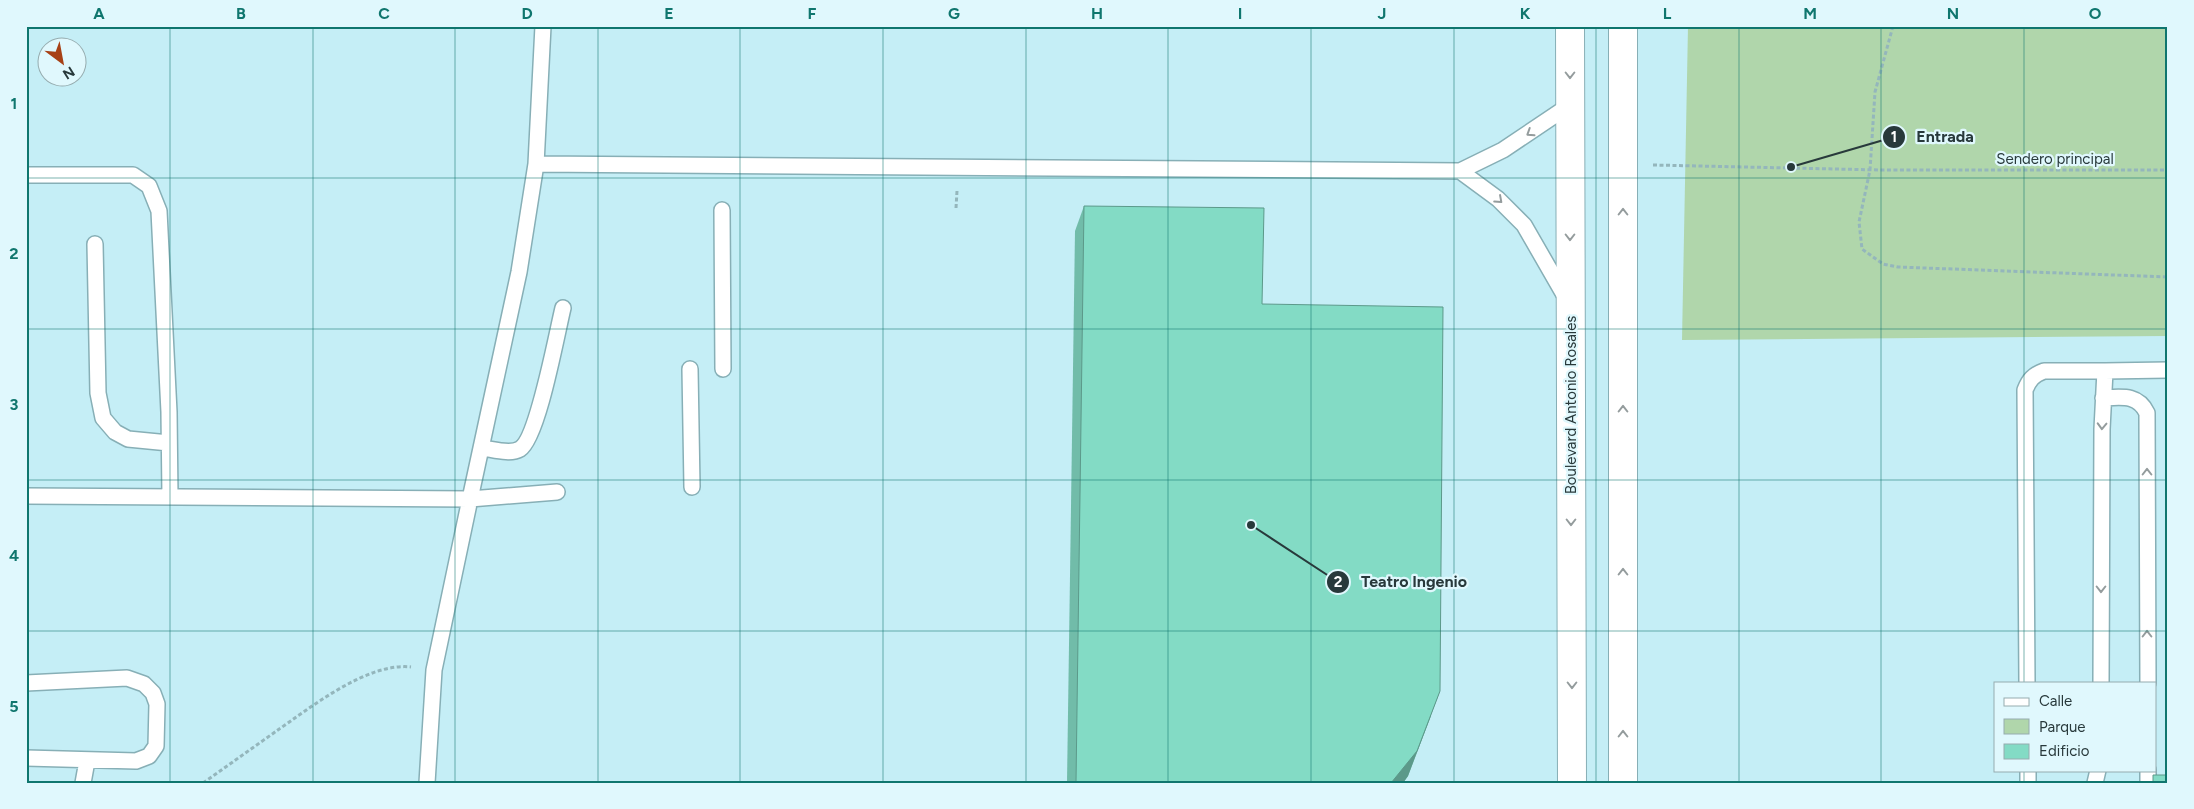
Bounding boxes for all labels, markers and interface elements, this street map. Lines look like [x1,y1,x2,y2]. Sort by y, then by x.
text: A [93,4,105,23]
text: B [236,4,246,23]
text: C [378,4,390,23]
text: D [521,4,533,23]
text: E [664,4,674,23]
text: F [808,4,817,23]
text: G [948,4,960,23]
text: H [1091,4,1103,23]
text: I [1238,4,1242,23]
text: J [1378,4,1386,23]
text: K [1520,4,1531,23]
text: L [1663,4,1672,23]
text: M [1803,4,1817,23]
text: N [1947,4,1959,23]
text: O [2089,4,2102,23]
north arrow [38,38,88,88]
text: N [60,63,78,83]
one-way arrow [1565,72,1575,79]
text: 1 [11,94,17,113]
callout: Entrada [1882,121,1984,152]
one-way arrow [1526,126,1535,136]
text: Entrada [1916,127,1974,146]
text: 1 [1891,128,1897,146]
street label: Sendero principal [1996,150,2114,168]
one-way arrow [1494,195,1503,204]
one-way arrow [1618,207,1628,215]
one-way arrow [1565,234,1575,242]
text: 2 [9,244,19,263]
street label: Boulevard Antonio Rosales [1562,316,1580,494]
text: 3 [10,395,19,414]
one-way arrow [1618,405,1628,412]
one-way arrow [2097,423,2107,431]
one-way arrow [2142,467,2152,475]
one-way arrow [1566,519,1576,527]
text: 4 [9,546,19,565]
callout: Teatro Ingenio [1326,566,1477,597]
one-way arrow [1618,567,1628,575]
text: Teatro Ingenio [1361,572,1467,591]
text: 2 [1334,573,1343,591]
one-way arrow [2096,586,2106,593]
one-way arrow [2142,630,2152,638]
one-way arrow [1566,681,1577,689]
legend [1994,682,2156,772]
text: Calle [2039,692,2072,710]
text: 5 [9,697,19,716]
text: Parque [2039,718,2086,736]
one-way arrow [1618,730,1628,738]
text: Edificio [2039,742,2090,760]

